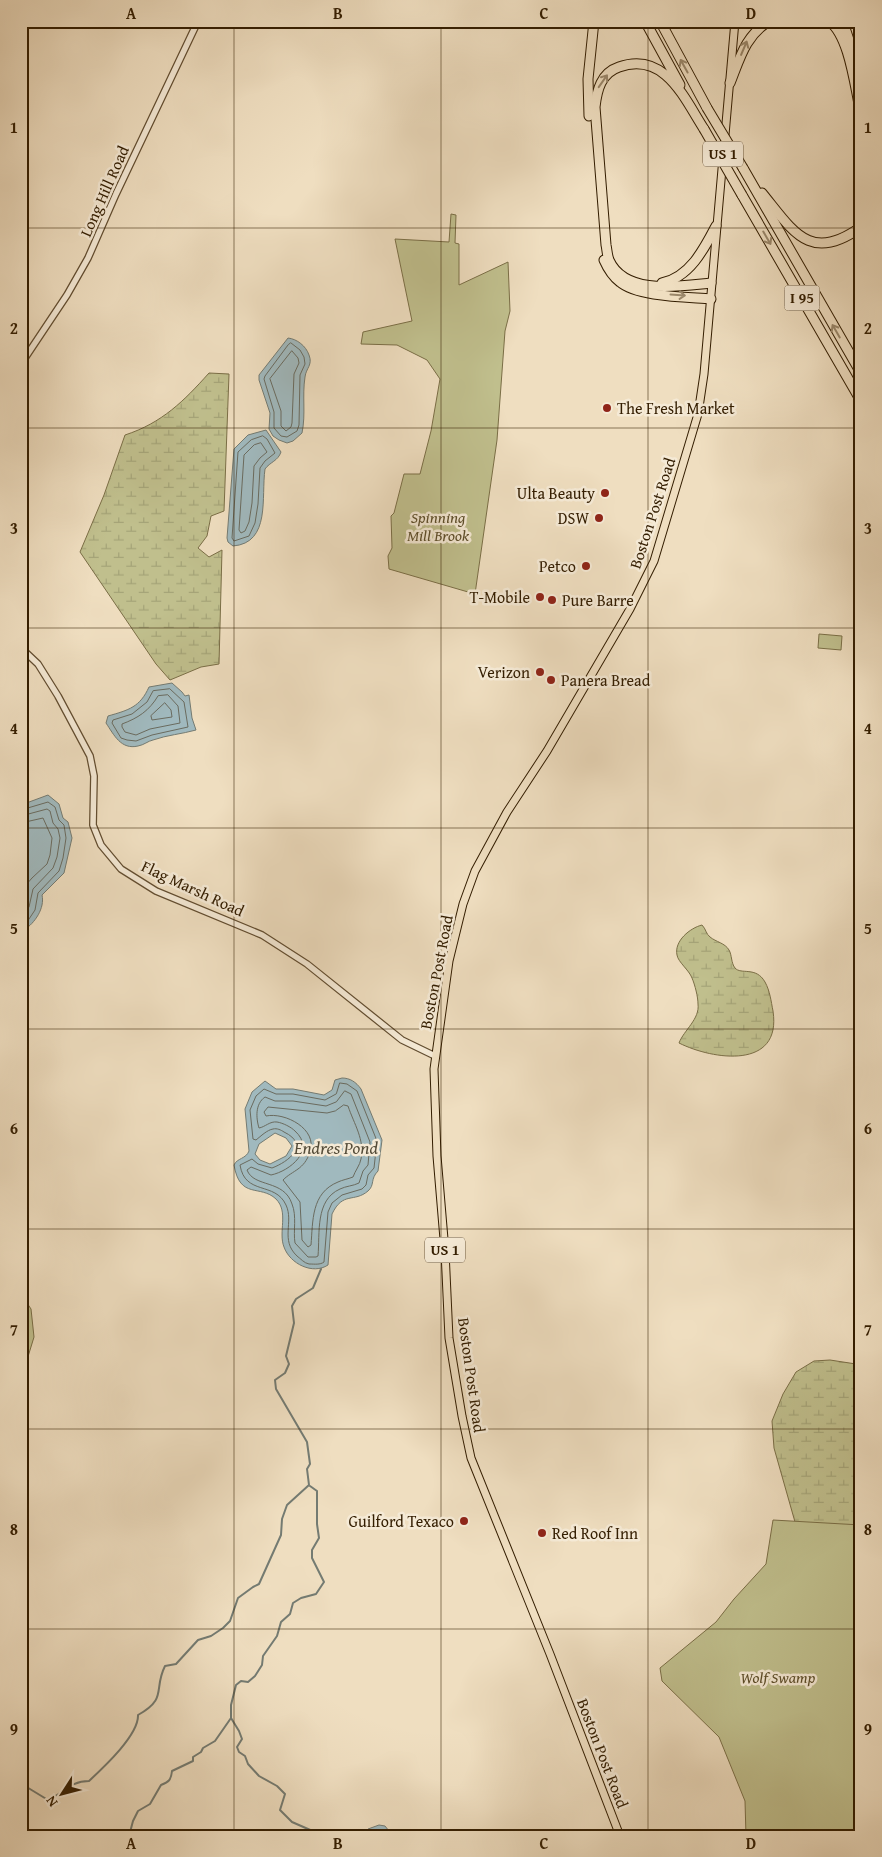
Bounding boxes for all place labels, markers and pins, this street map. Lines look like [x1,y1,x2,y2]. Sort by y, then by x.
place label: The Fresh Market [617,396,735,420]
marker: The Fresh Market [601,402,613,414]
place label: Ulta Beauty [517,481,595,505]
marker: Ulta Beauty [599,487,611,499]
place label: DSW [558,506,589,530]
marker: DSW [593,512,605,524]
place label: Petco [539,554,576,578]
marker: Petco [580,560,592,572]
place label: T-Mobile [469,585,530,609]
place label: Pure Barre [562,588,634,612]
marker: T-Mobile [534,591,546,603]
marker: Pure Barre [546,594,558,606]
place label: Verizon [478,660,530,684]
marker: Verizon [534,666,546,678]
place label: Panera Bread [561,668,651,692]
marker: Panera Bread [545,674,557,686]
place label: Guilford Texaco [349,1509,454,1533]
marker: Guilford Texaco [458,1515,470,1527]
place label: Red Roof Inn [552,1521,638,1545]
marker: Red Roof Inn [536,1527,548,1539]

